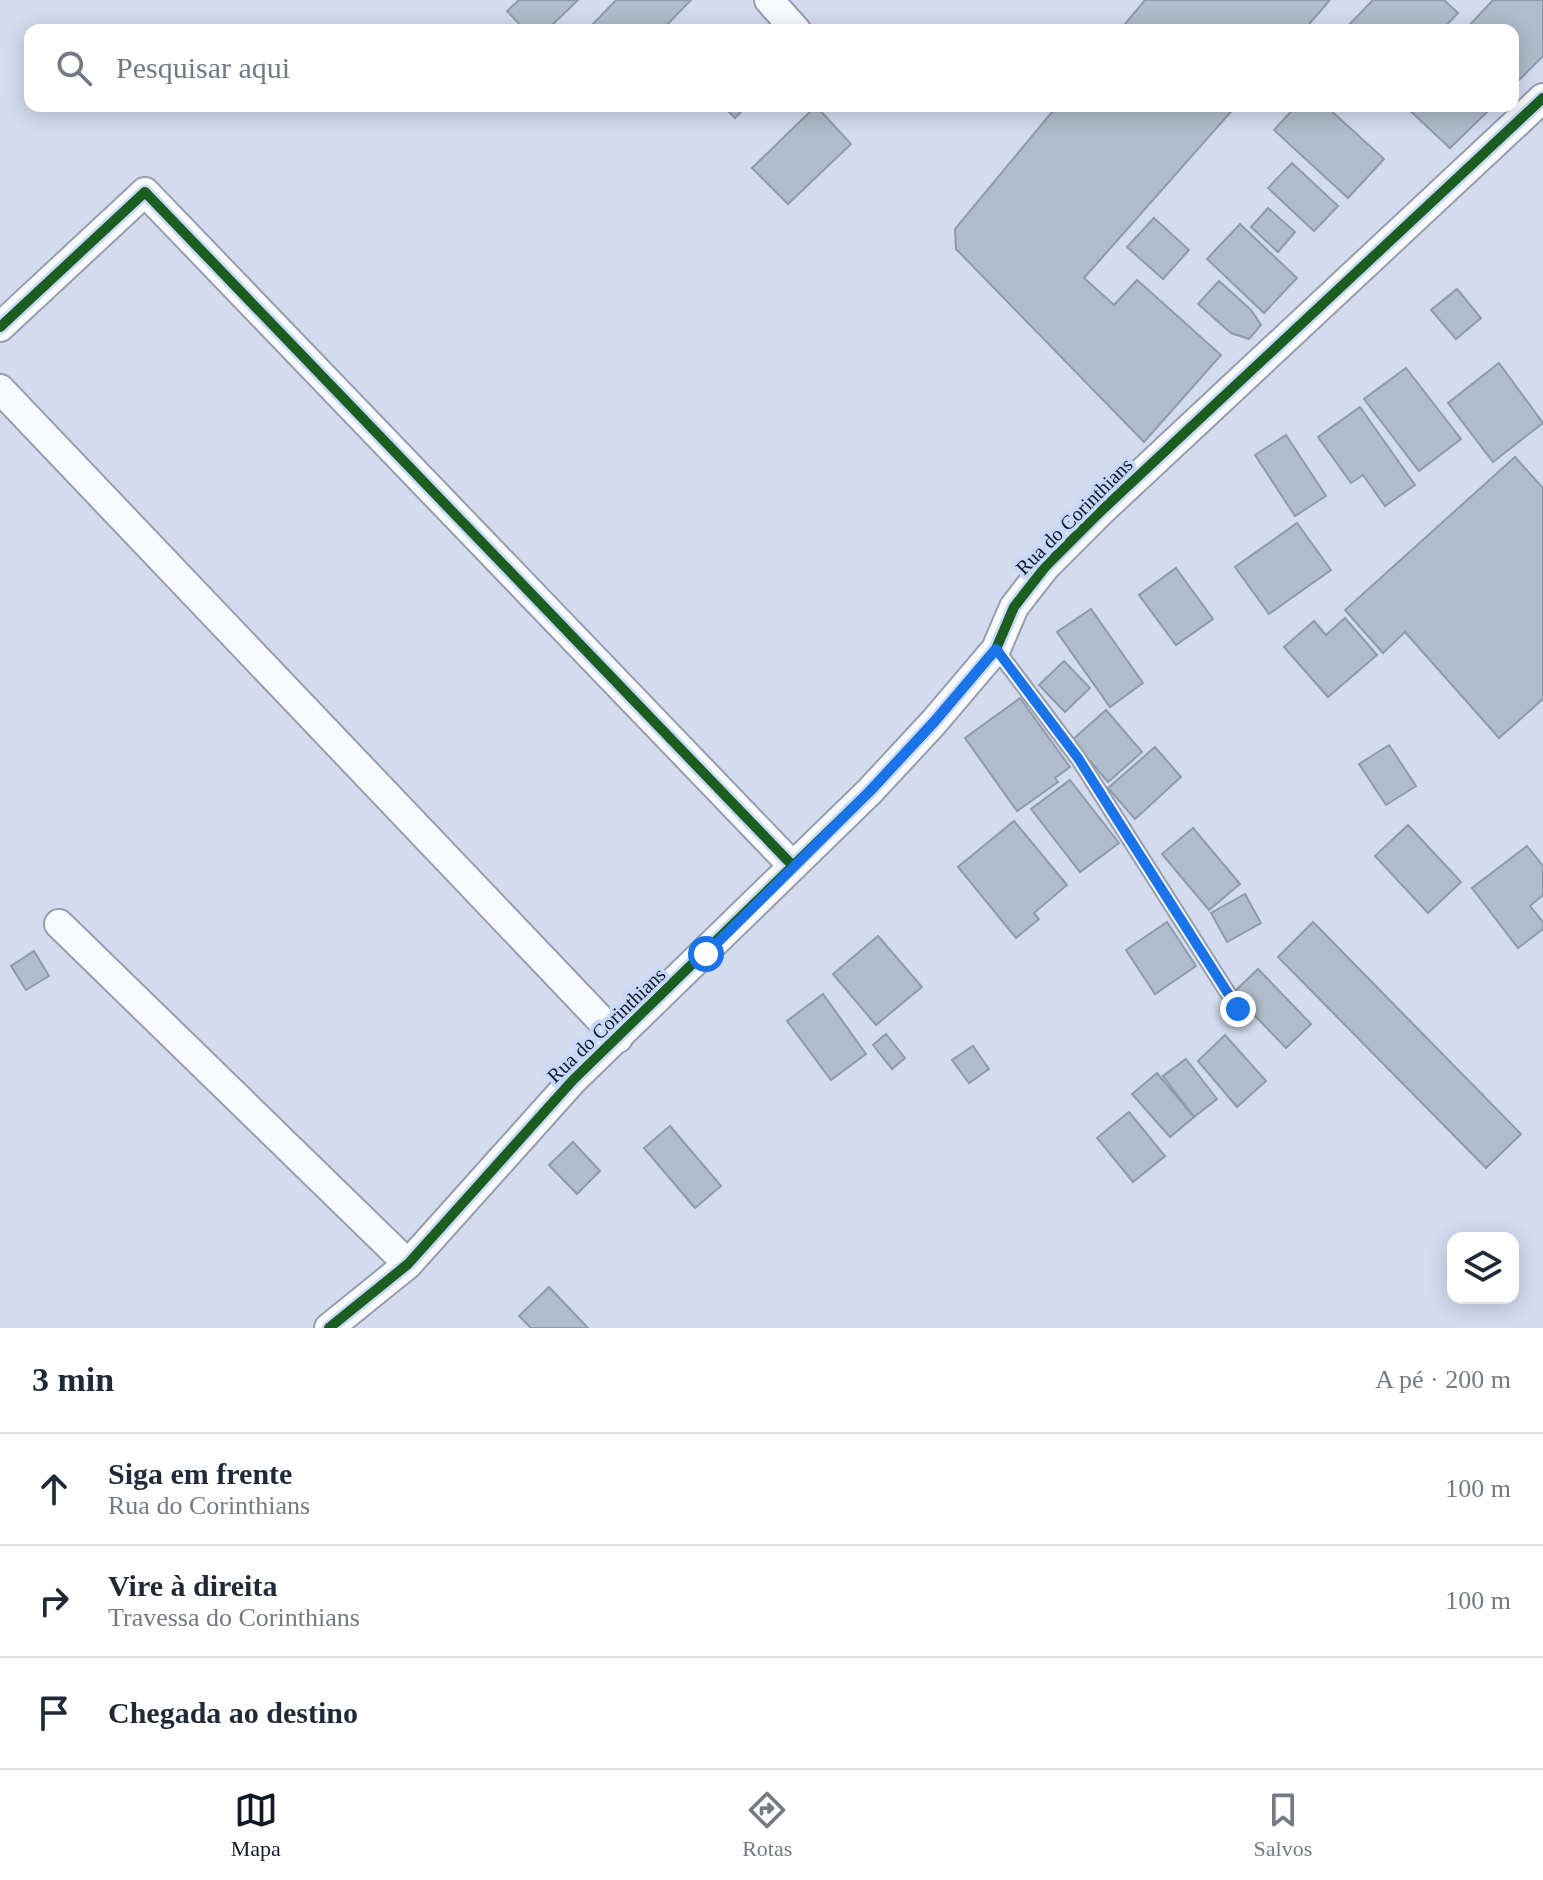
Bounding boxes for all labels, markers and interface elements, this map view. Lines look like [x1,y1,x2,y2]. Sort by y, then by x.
search box [24,24,1519,112]
icon: search [52,46,96,90]
text: Pesquisar aqui [116,51,290,84]
street label: Rua do Corinthians [1011,453,1137,579]
route start [688,936,724,972]
street label: Rua do Corinthians [542,963,670,1087]
route end [1220,991,1256,1027]
map controls [1447,1232,1519,1304]
button: layers [1447,1232,1519,1304]
text: 3 min [32,1361,114,1398]
text: A pé · 200 m [1375,1365,1511,1394]
text: Siga em frente [108,1457,292,1490]
icon: ahead [32,1467,76,1511]
text: 100 m [1445,1474,1511,1503]
text: Rua do Corinthians [108,1491,310,1520]
text: Vire à direita [108,1569,277,1602]
icon: right [32,1579,76,1623]
text: 100 m [1445,1586,1511,1615]
text: Travessa do Corinthians [108,1603,360,1632]
icon: arrive [32,1691,76,1735]
text: Chegada ao destino [108,1696,358,1729]
tab: Mapa [231,1788,281,1862]
tab: Rotas [742,1788,792,1862]
tab: Salvos [1254,1788,1312,1862]

